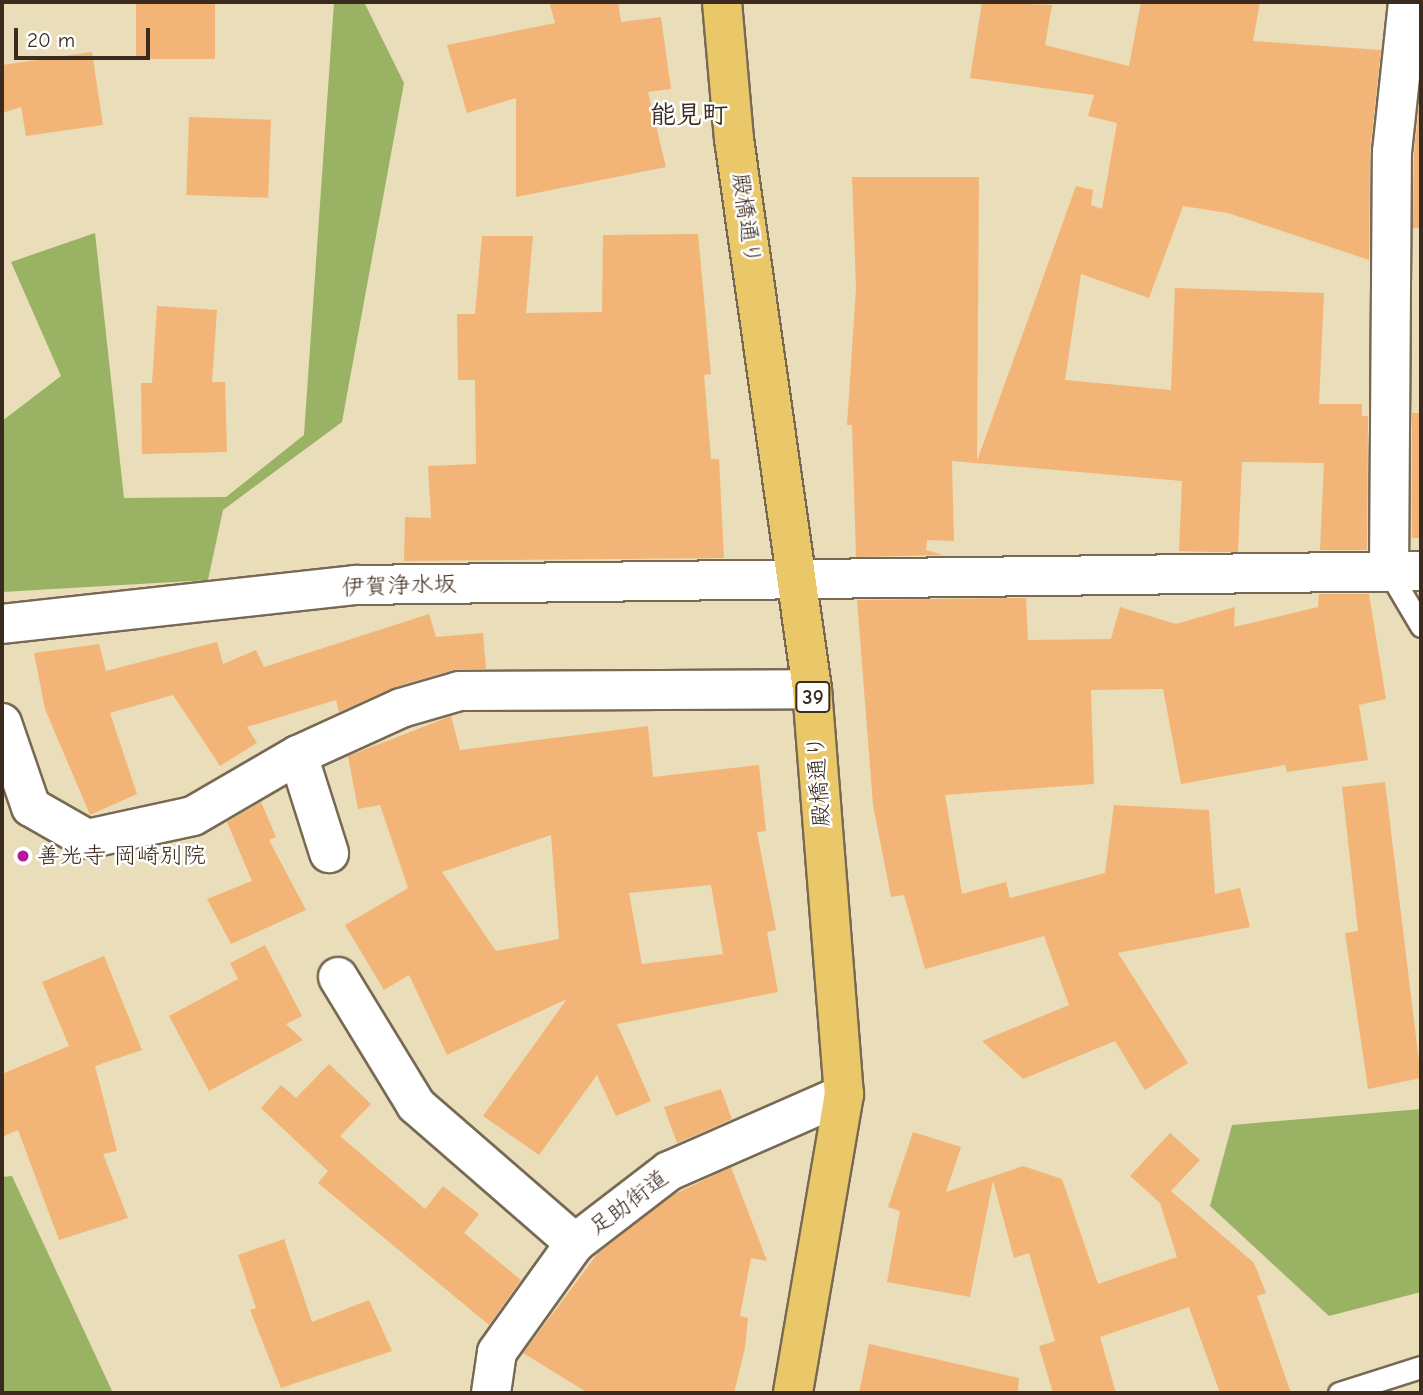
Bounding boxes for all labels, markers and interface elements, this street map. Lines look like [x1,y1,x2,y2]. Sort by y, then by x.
scale bar [18,14,154,58]
text: 20 m [27,28,75,52]
district label: 能見町 [650,100,728,132]
street label: 殿橋通り [726,172,766,266]
street label: 伊賀浄水坂 [341,570,457,602]
road number: 39 [794,680,832,714]
street label: 殿橋通り [802,734,836,828]
place label: 善光寺 岡崎別院 [37,842,206,870]
marker: 善光寺 岡崎別院 [15,848,31,864]
street label: 足助街道 [584,1164,674,1242]

